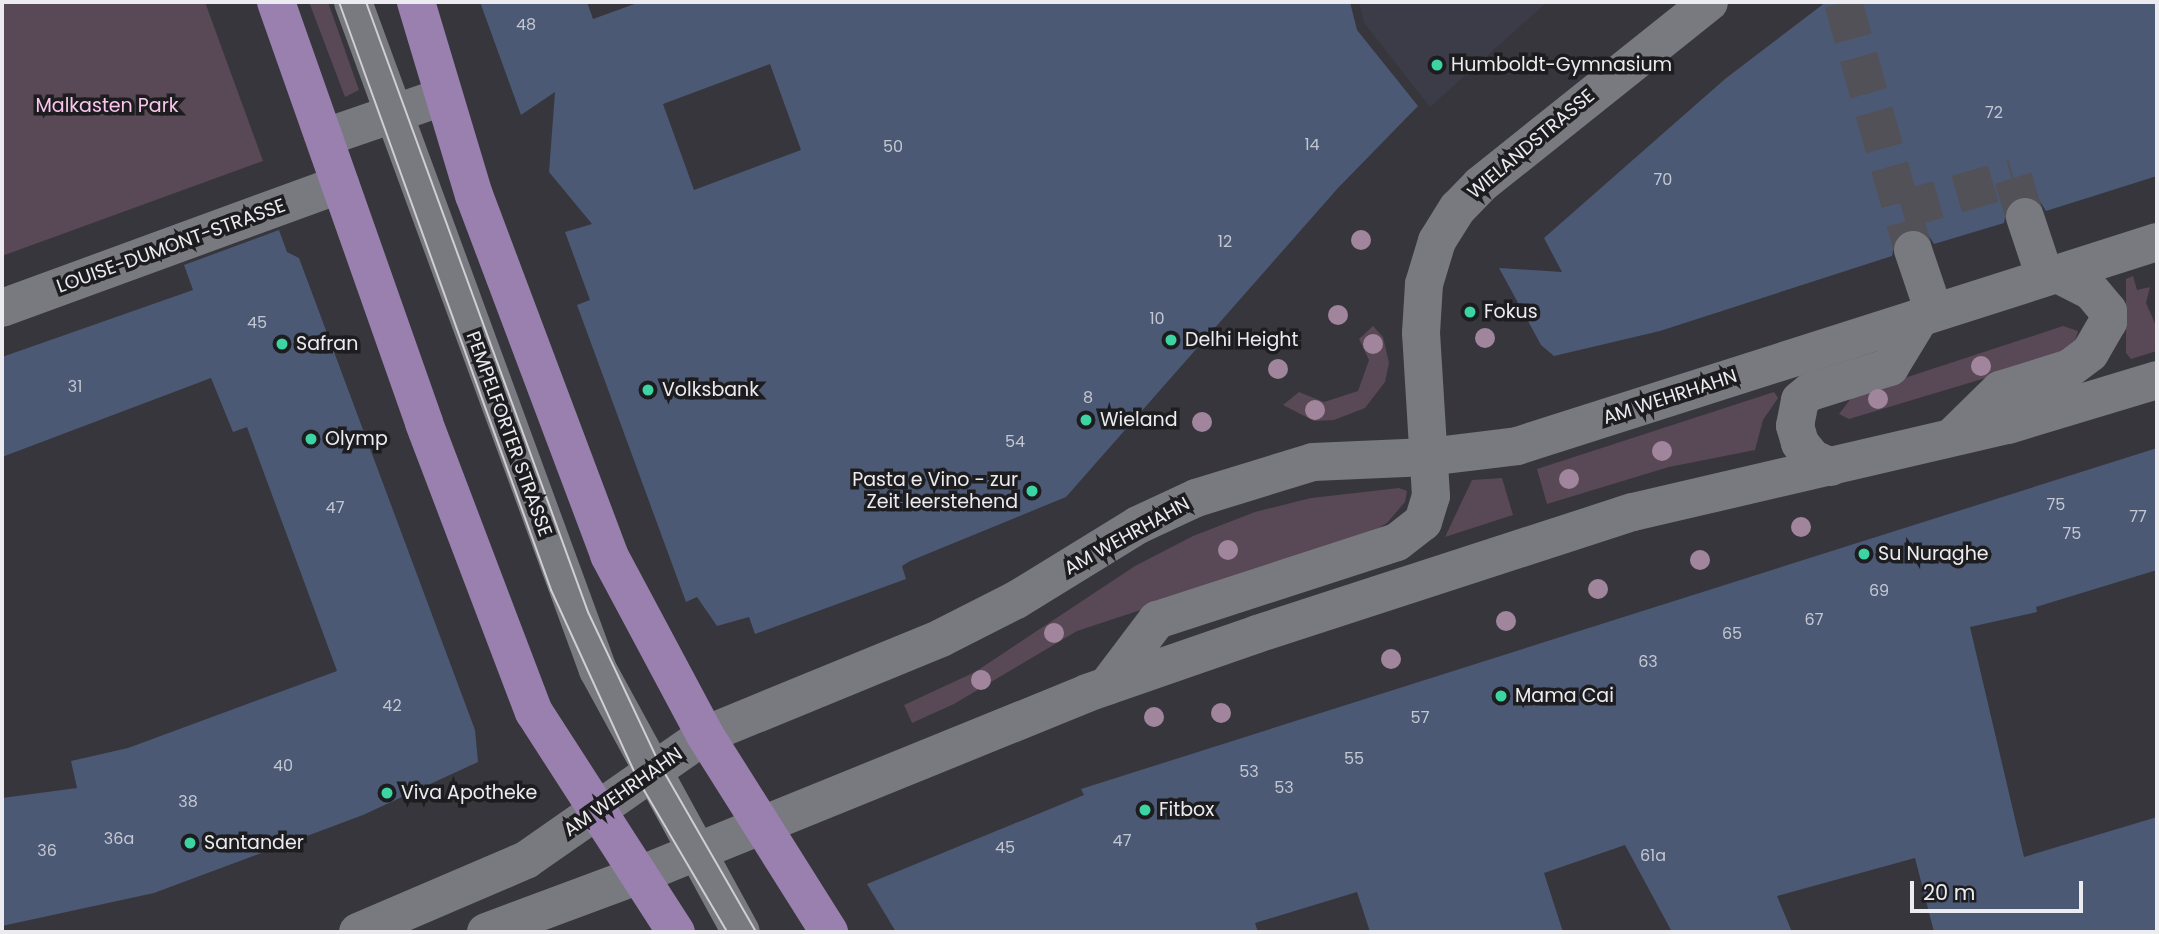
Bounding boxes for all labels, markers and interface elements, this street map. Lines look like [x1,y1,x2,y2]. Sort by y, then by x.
house number: 48 [516,15,536,35]
place label: Humboldt-Gymnasium [1451,54,1672,76]
marker: Humboldt-Gymnasium [1429,57,1445,73]
street label: WIELANDSTRASSE [1463,84,1599,204]
park label: Malkasten Park [35,95,179,117]
house number: 72 [1985,103,2003,123]
house number: 14 [1304,135,1320,155]
house number: 50 [883,137,903,157]
house number: 70 [1654,170,1672,190]
street label: LOUISE-DUMONT-STRASSE [54,194,288,298]
house number: 12 [1218,232,1232,252]
place label: Fokus [1484,301,1538,323]
marker: Fokus [1462,304,1478,320]
house number: 10 [1149,309,1165,329]
house number: 45 [247,313,267,333]
street label: PEMPELFORTER STRASSE [461,328,557,540]
place label: Delhi Height [1185,329,1298,351]
marker: Delhi Height [1163,332,1179,348]
place label: Safran [296,333,358,355]
marker: Safran [274,336,290,352]
street label: AM WEHRHAHN [1600,365,1740,429]
house number: 31 [68,377,82,397]
place label: Volksbank [662,379,759,401]
marker: Volksbank [640,382,656,398]
house number: 8 [1083,388,1093,408]
place label: Wieland [1100,409,1178,431]
marker: Wieland [1078,412,1094,428]
place label: Olymp [325,428,388,450]
marker: Olymp [303,431,319,447]
house number: 54 [1005,432,1025,452]
place label: Pasta e Vino - zur Zeit leerstehend [852,469,1018,513]
marker: Pasta e Vino - zur Zeit leerstehend [1024,483,1040,499]
street label: AM WEHRHAHN [1060,492,1194,580]
house number: 75 [2047,495,2065,515]
house number: 47 [326,498,344,518]
house number: 77 [2129,507,2147,527]
house number: 75 [2063,524,2081,544]
place label: Su Nuraghe [1878,543,1989,565]
marker: Su Nuraghe [1856,546,1872,562]
house number: 69 [1869,581,1889,601]
house number: 67 [1805,610,1823,630]
house number: 65 [1722,624,1742,644]
house number: 63 [1638,652,1658,672]
place label: Mama Cai [1515,685,1614,707]
marker: Mama Cai [1493,688,1509,704]
house number: 42 [382,696,402,716]
house number: 57 [1411,708,1429,728]
street label: AM WEHRHAHN [559,743,687,841]
house number: 55 [1344,749,1364,769]
house number: 40 [273,756,293,776]
house number: 53 [1239,762,1259,782]
house number: 53 [1274,778,1294,798]
place label: Viva Apotheke [401,782,537,804]
marker: Viva Apotheke [379,785,395,801]
house number: 38 [178,792,198,812]
place label: Fitbox [1159,799,1214,821]
marker: Fitbox [1137,802,1153,818]
house number: 36a [104,829,134,849]
house number: 47 [1113,831,1131,851]
place label: Santander [204,832,304,854]
marker: Santander [182,835,198,851]
house number: 45 [995,838,1015,858]
house number: 36 [37,841,57,861]
house number: 61a [1640,846,1666,866]
scale bar [1914,867,2087,911]
text: 20 m [1923,878,1976,907]

